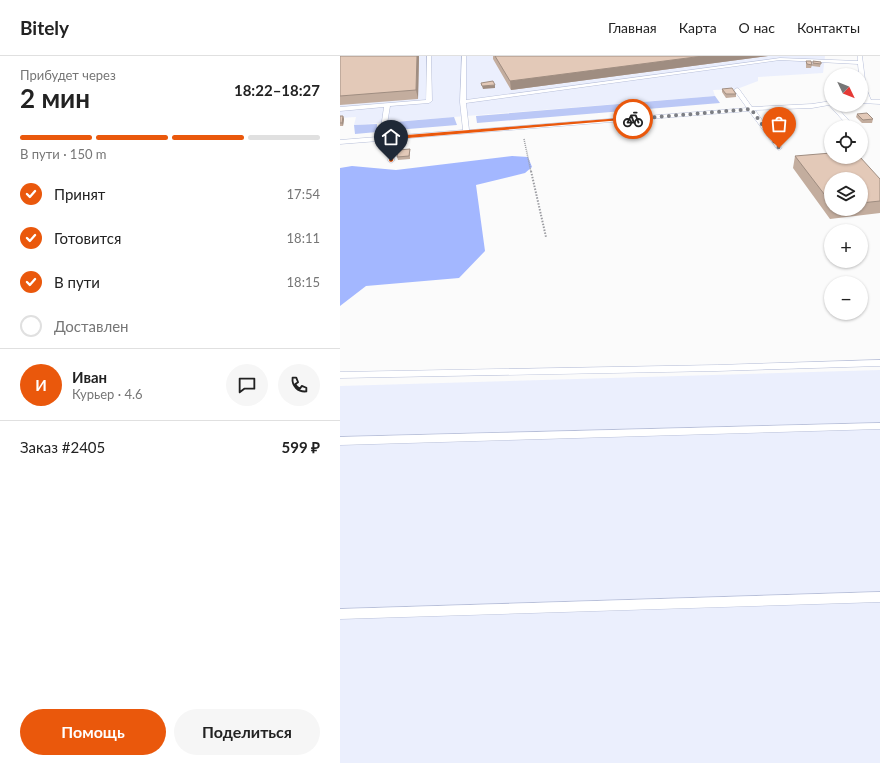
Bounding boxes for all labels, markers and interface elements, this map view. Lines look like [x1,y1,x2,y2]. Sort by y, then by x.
text: Bitely [20,16,69,39]
text: Главная [608,19,657,36]
text: Карта [679,19,717,36]
text: О нас [739,19,775,36]
text: Контакты [797,19,860,36]
text: Прибудет через [20,67,116,83]
north arrow [824,68,868,112]
map controls [824,68,868,320]
text: 18:22–18:27 [234,81,320,99]
text: 2 мин [20,82,90,114]
courier [613,99,653,139]
pin [762,107,796,148]
icon: bike [622,108,644,130]
icon: bag [768,113,790,135]
pin [374,120,408,161]
button: locate [824,120,868,164]
icon: home [380,126,402,148]
text: В пути · 150 m [20,146,106,162]
button: layers [824,172,868,216]
icon: check [20,183,42,205]
text: Принят [54,185,105,203]
text: 17:54 [287,186,320,202]
button: + [824,224,868,268]
icon: check [20,227,42,249]
text: Готовится [54,229,121,247]
text: 18:11 [287,230,320,246]
icon: check [20,271,42,293]
text: В пути [54,273,100,291]
text: 18:15 [287,274,320,290]
button: − [824,276,868,320]
text: Доставлен [54,317,129,335]
button: chat [226,364,268,406]
button: phone [278,364,320,406]
text: Иван [72,368,107,386]
text: И [35,376,47,394]
text: Курьер · 4.6 [72,386,143,402]
text: Заказ #2405 [20,438,105,456]
text: 599 ₽ [282,438,320,456]
button: Помощь [20,709,166,755]
button: Поделиться [174,709,320,755]

